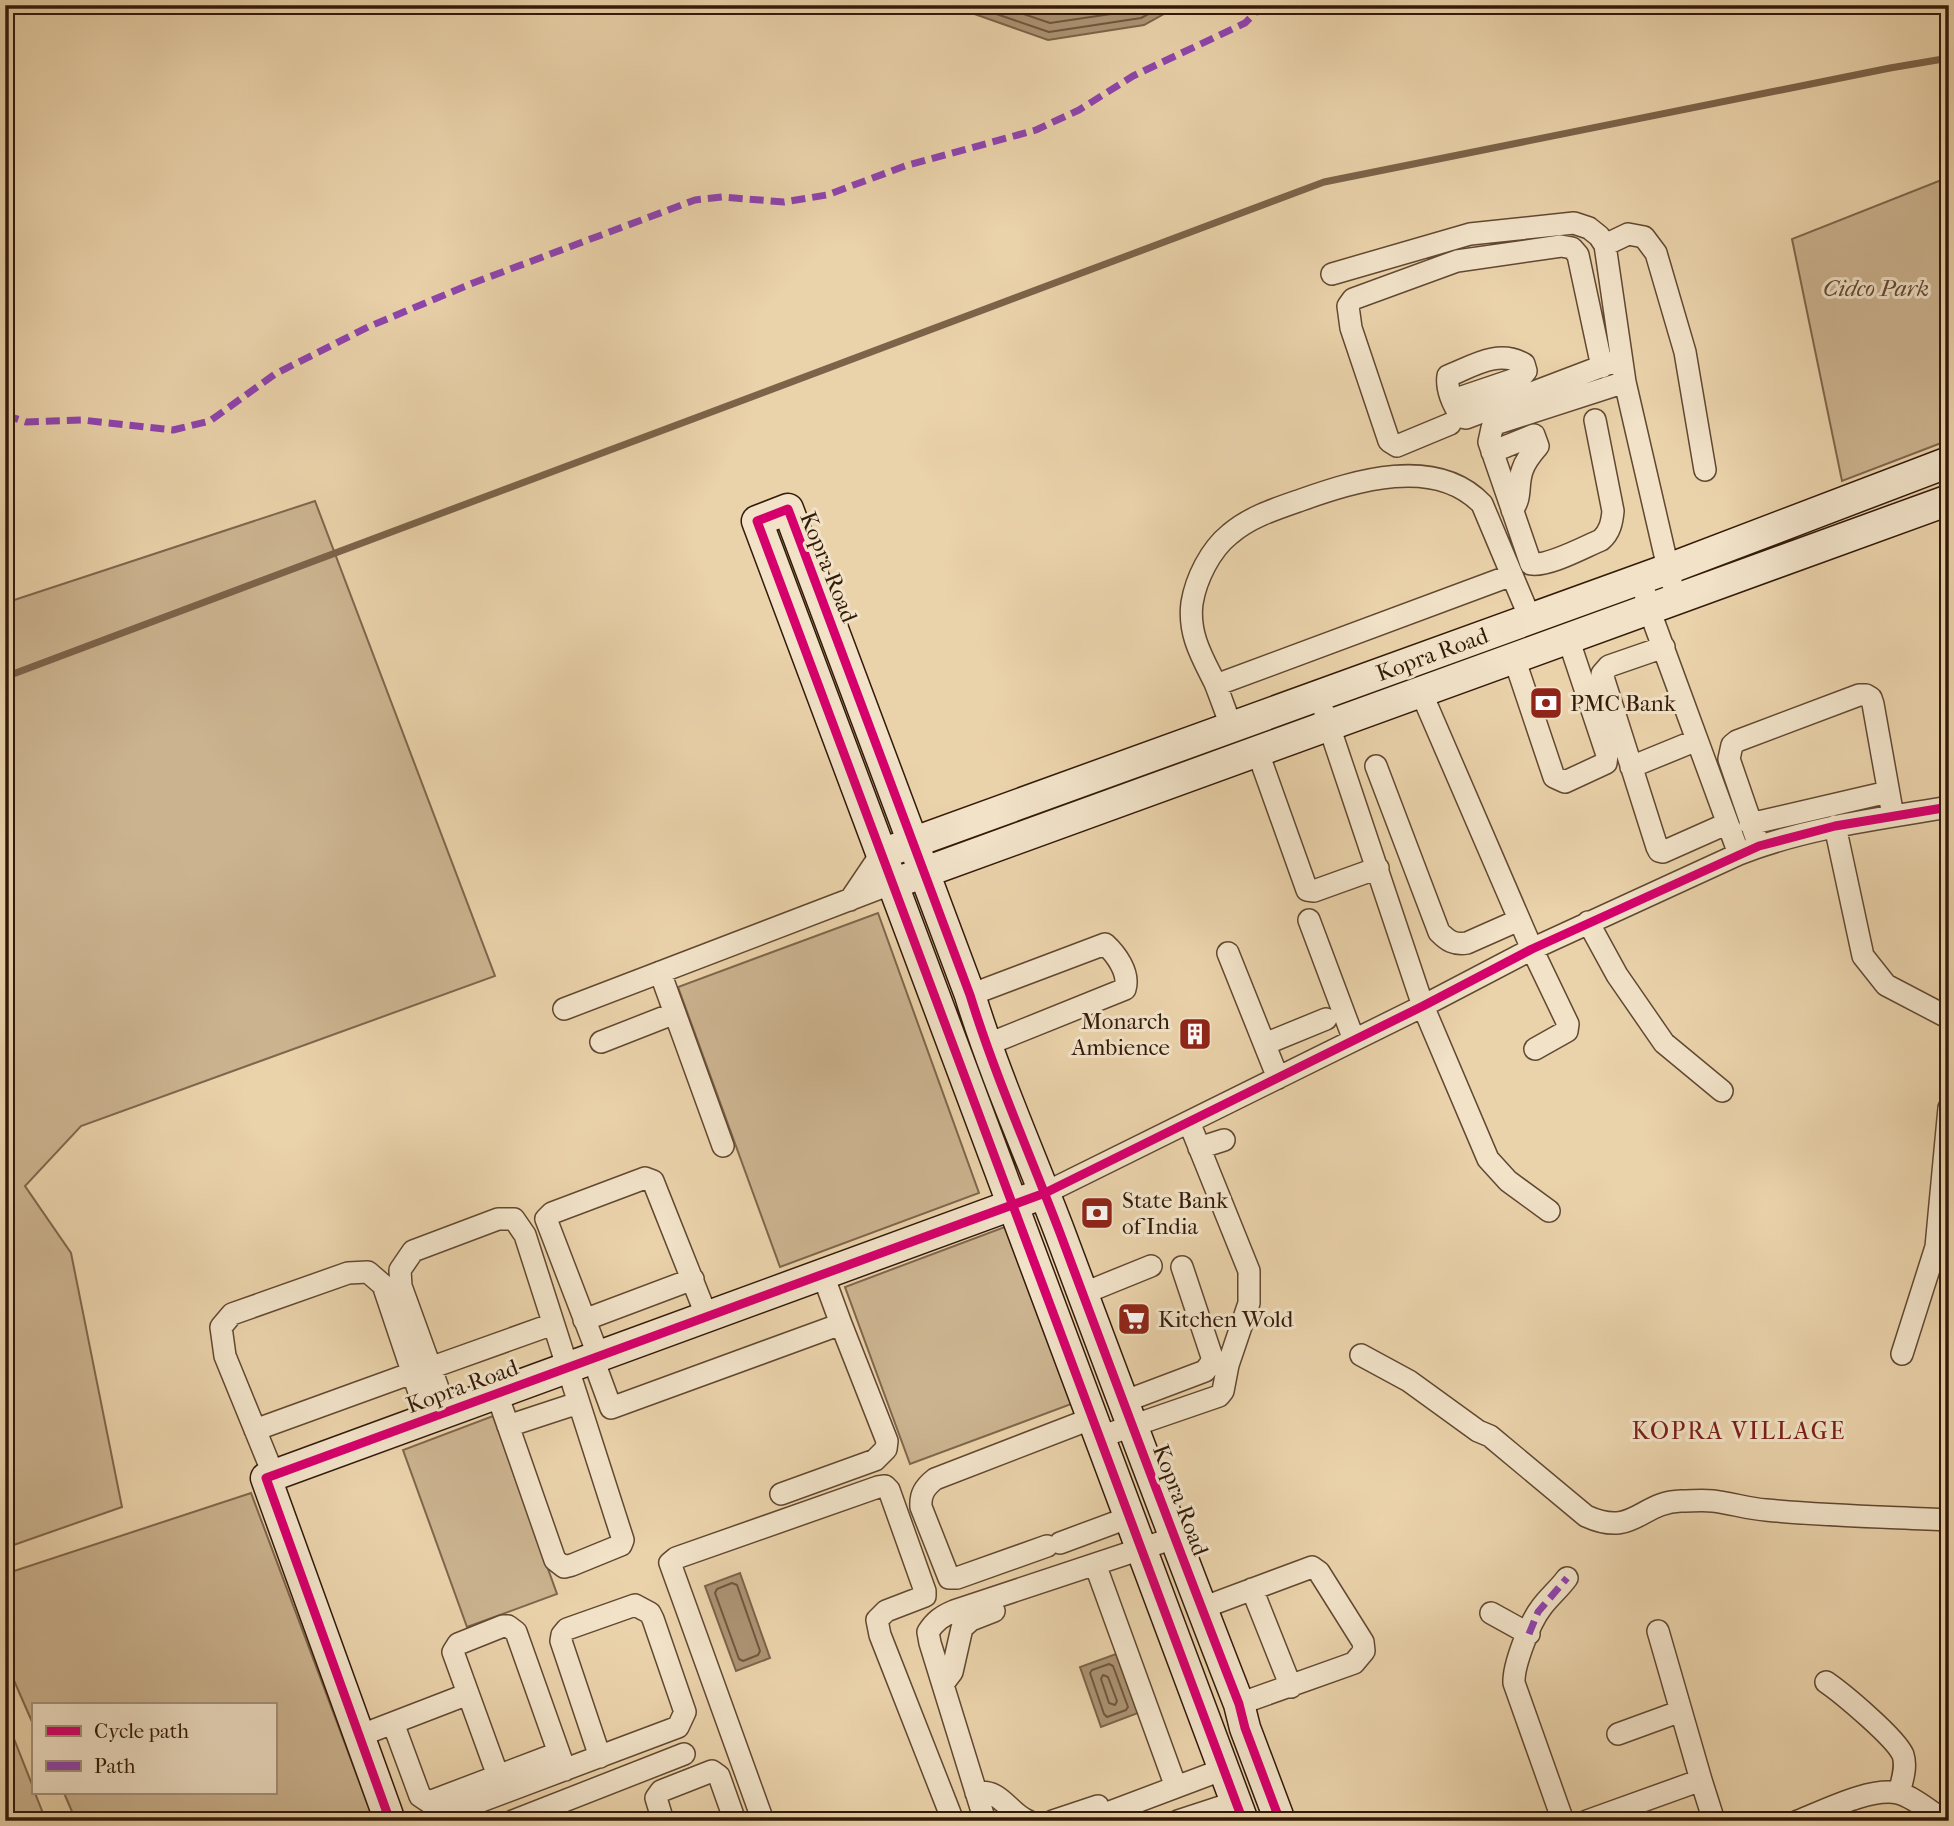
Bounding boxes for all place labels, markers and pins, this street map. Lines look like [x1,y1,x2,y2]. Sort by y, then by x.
bank icon: PMC Bank [1527,684,1565,722]
place label: PMC Bank [1570,690,1677,717]
place label: Monarch Ambience [1070,1008,1170,1061]
building icon: Monarch Ambience [1176,1015,1214,1053]
place label: State Bank of India [1122,1187,1229,1240]
bank icon: State Bank of India [1078,1194,1116,1232]
supermarket icon: Kitchen Wold [1115,1300,1153,1338]
place label: Kitchen Wold [1158,1306,1294,1333]

